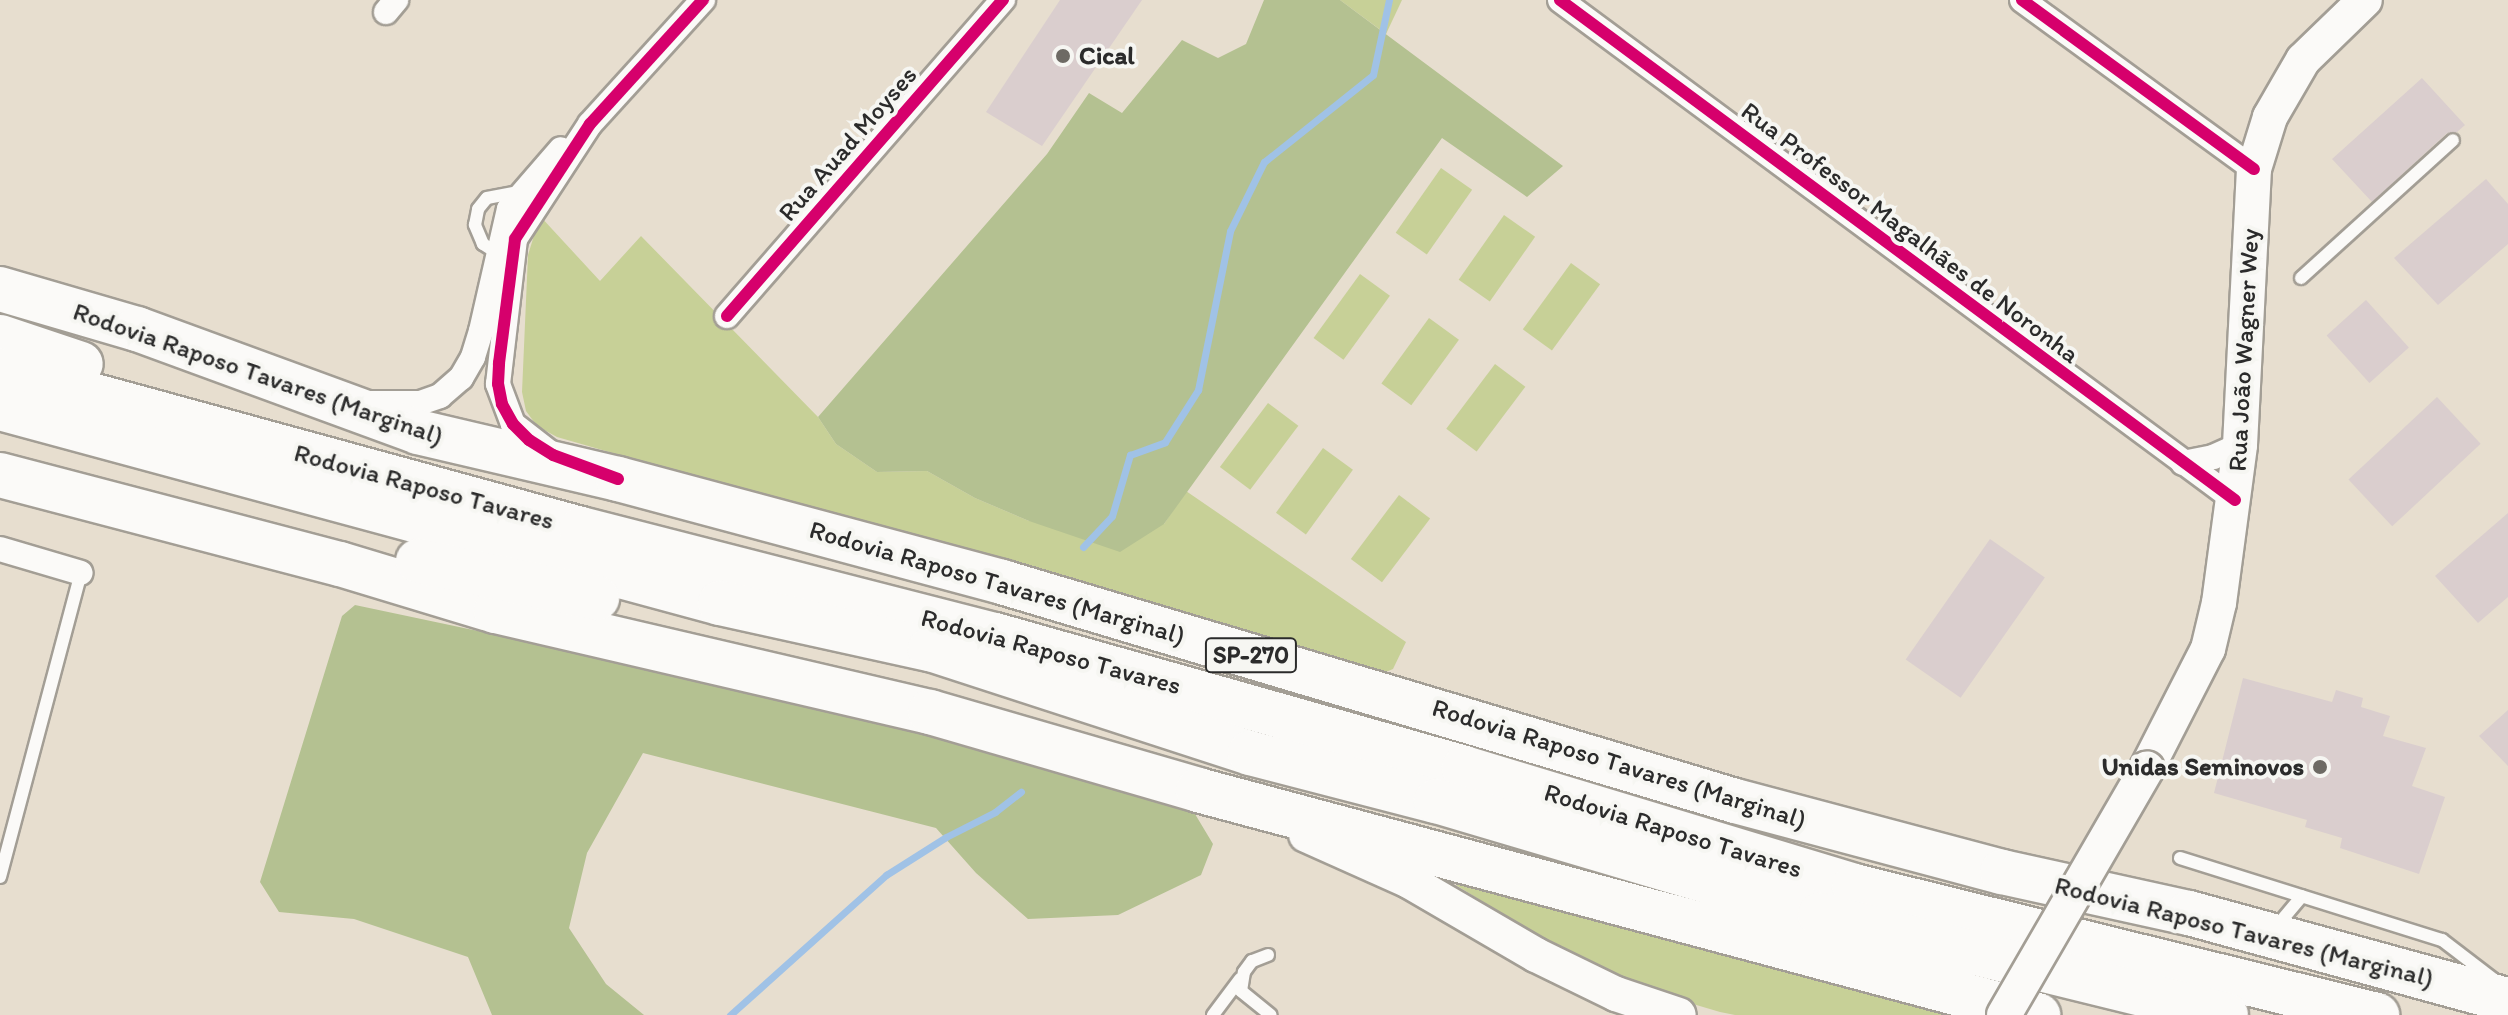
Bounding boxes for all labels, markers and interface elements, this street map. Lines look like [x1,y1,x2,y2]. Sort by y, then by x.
place label: Cical [1079,40,1135,72]
marker: Cical [1054,47,1072,65]
street label: Rua Auad Moyses [773,61,923,227]
street label: Rua Professor Magalhães de Noronha [1735,96,2085,370]
street label: Rua João Wagner Wey [2222,228,2266,472]
street label: Rodovia Raposo Tavares (Marginal) [69,296,447,452]
street label: Rodovia Raposo Tavares [292,438,556,536]
street label: Rodovia Raposo Tavares (Marginal) [806,515,1188,651]
street label: Rodovia Raposo Tavares [919,603,1183,701]
road number: SP-270 [1203,635,1299,675]
street label: Rodovia Raposo Tavares (Marginal) [1429,692,1809,836]
place label: Unidas Seminovos [2102,751,2304,783]
marker: Unidas Seminovos [2311,758,2329,776]
street label: Rodovia Raposo Tavares [1541,777,1805,885]
street label: Rodovia Raposo Tavares (Marginal) [2052,870,2436,994]

